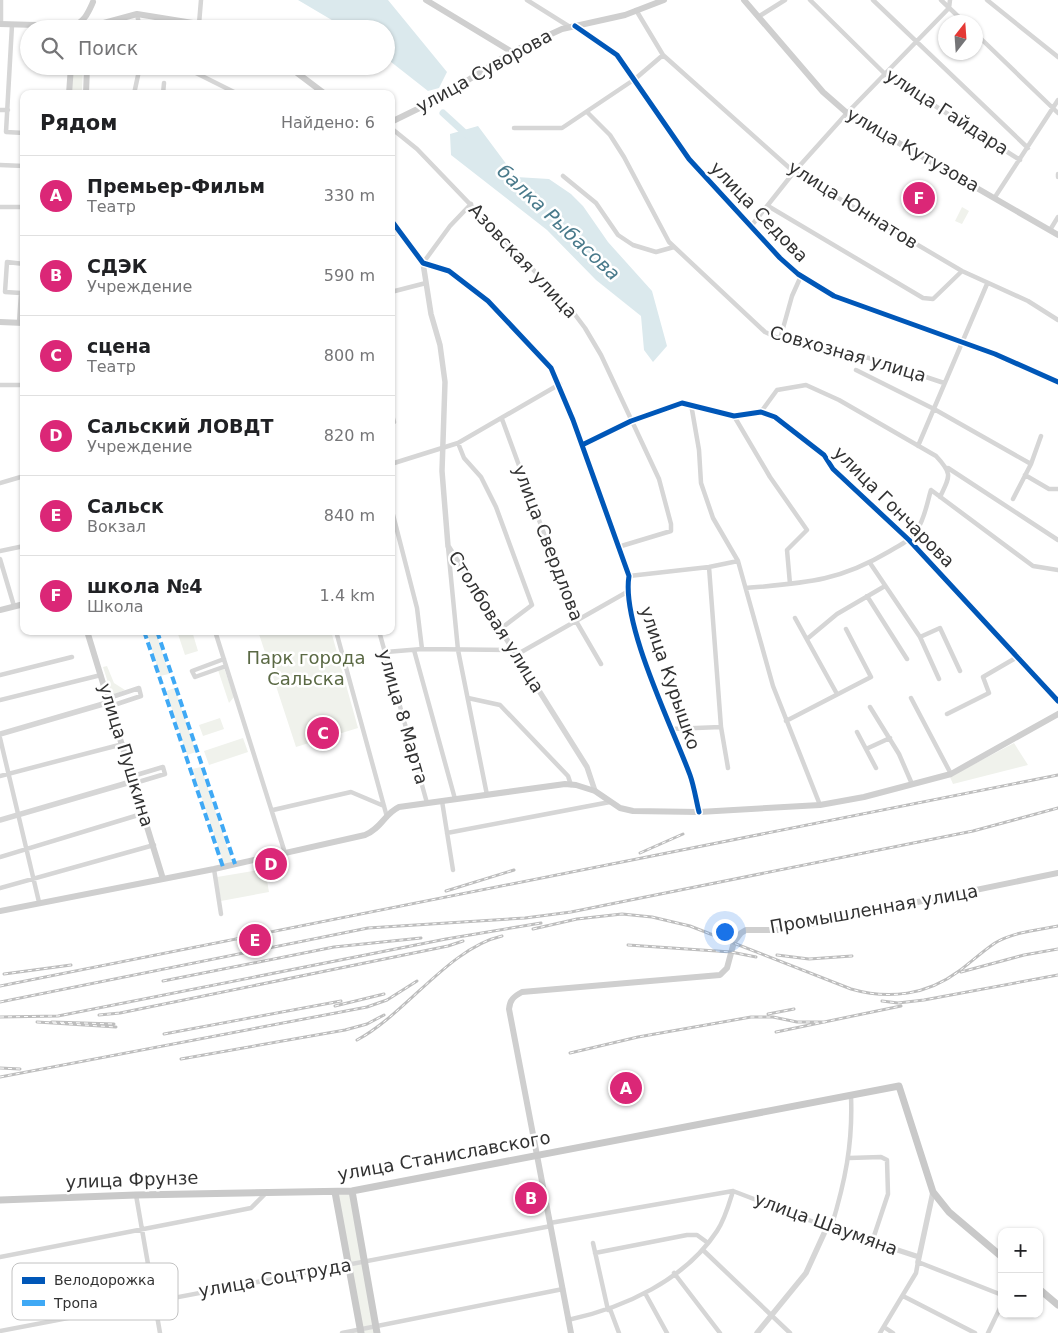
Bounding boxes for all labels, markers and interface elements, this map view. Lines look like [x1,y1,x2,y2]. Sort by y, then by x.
north arrow [938,15,983,60]
search box [20,20,395,75]
street label: улица Суворова [412,25,555,117]
icon: search [38,34,66,62]
text: Поиск [78,37,138,59]
street label: улица Гайдара [882,64,1013,159]
street label: улица Кутузова [843,103,983,196]
text: Рядом [40,111,117,135]
text: Найдено: 6 [281,113,375,132]
street label: улица Юннатов [785,156,922,253]
street label: улица Седова [706,157,813,266]
water label: балка Рыбасова [493,160,625,284]
text: Премьер-Фильм [87,175,265,197]
pin: F [903,179,935,217]
text: A [50,186,62,205]
text: 330 m [324,186,375,205]
text: Театр [87,197,136,216]
street label: Азовская улица [465,199,582,322]
text: СДЭК [87,255,147,277]
text: B [50,266,62,285]
text: 590 m [324,266,375,285]
text: Учреждение [87,277,192,296]
street label: Совхозная улица [767,321,929,386]
text: сцена [87,335,151,357]
text: C [50,346,62,365]
text: 800 m [324,346,375,365]
text: Театр [87,357,136,376]
text: Сальский ЛОВДТ [87,415,273,437]
text: D [49,426,63,445]
text: 820 m [324,426,375,445]
text: Учреждение [87,437,192,456]
street label: улица Гончарова [830,442,959,571]
street label: улица Свердлова [509,462,588,624]
text: Сальск [87,495,164,517]
text: E [51,506,61,525]
text: 840 m [324,506,375,525]
text: Вокзал [87,517,146,536]
street label: Столбовая улица [444,547,549,696]
text: школа №4 [87,575,203,597]
text: F [51,586,61,605]
text: 1.4 km [320,586,375,605]
text: Школа [87,597,144,616]
street label: улица Курышко [636,603,705,752]
park label: Парк города Сальска [247,647,365,689]
street label: улица 8 Марта [374,647,433,787]
street label: улица Пушкина [95,681,158,829]
pin: C [307,714,339,752]
pin: D [255,845,287,883]
street label: Промышленная улица [768,880,980,937]
your location [712,919,738,945]
pin: E [239,921,271,959]
pin: A [610,1069,642,1107]
street label: улица Станиславского [336,1126,552,1185]
street label: улица Фрунзе [65,1167,199,1192]
pin: B [515,1179,547,1217]
street label: улица Шаумяна [752,1188,901,1259]
map controls [998,1228,1043,1318]
button: + [998,1228,1043,1273]
street label: улица Соцтруда [197,1254,353,1301]
legend [12,1263,178,1320]
text: Велодорожка [54,1272,155,1288]
button: − [998,1273,1043,1318]
text: Тропа [53,1295,98,1311]

